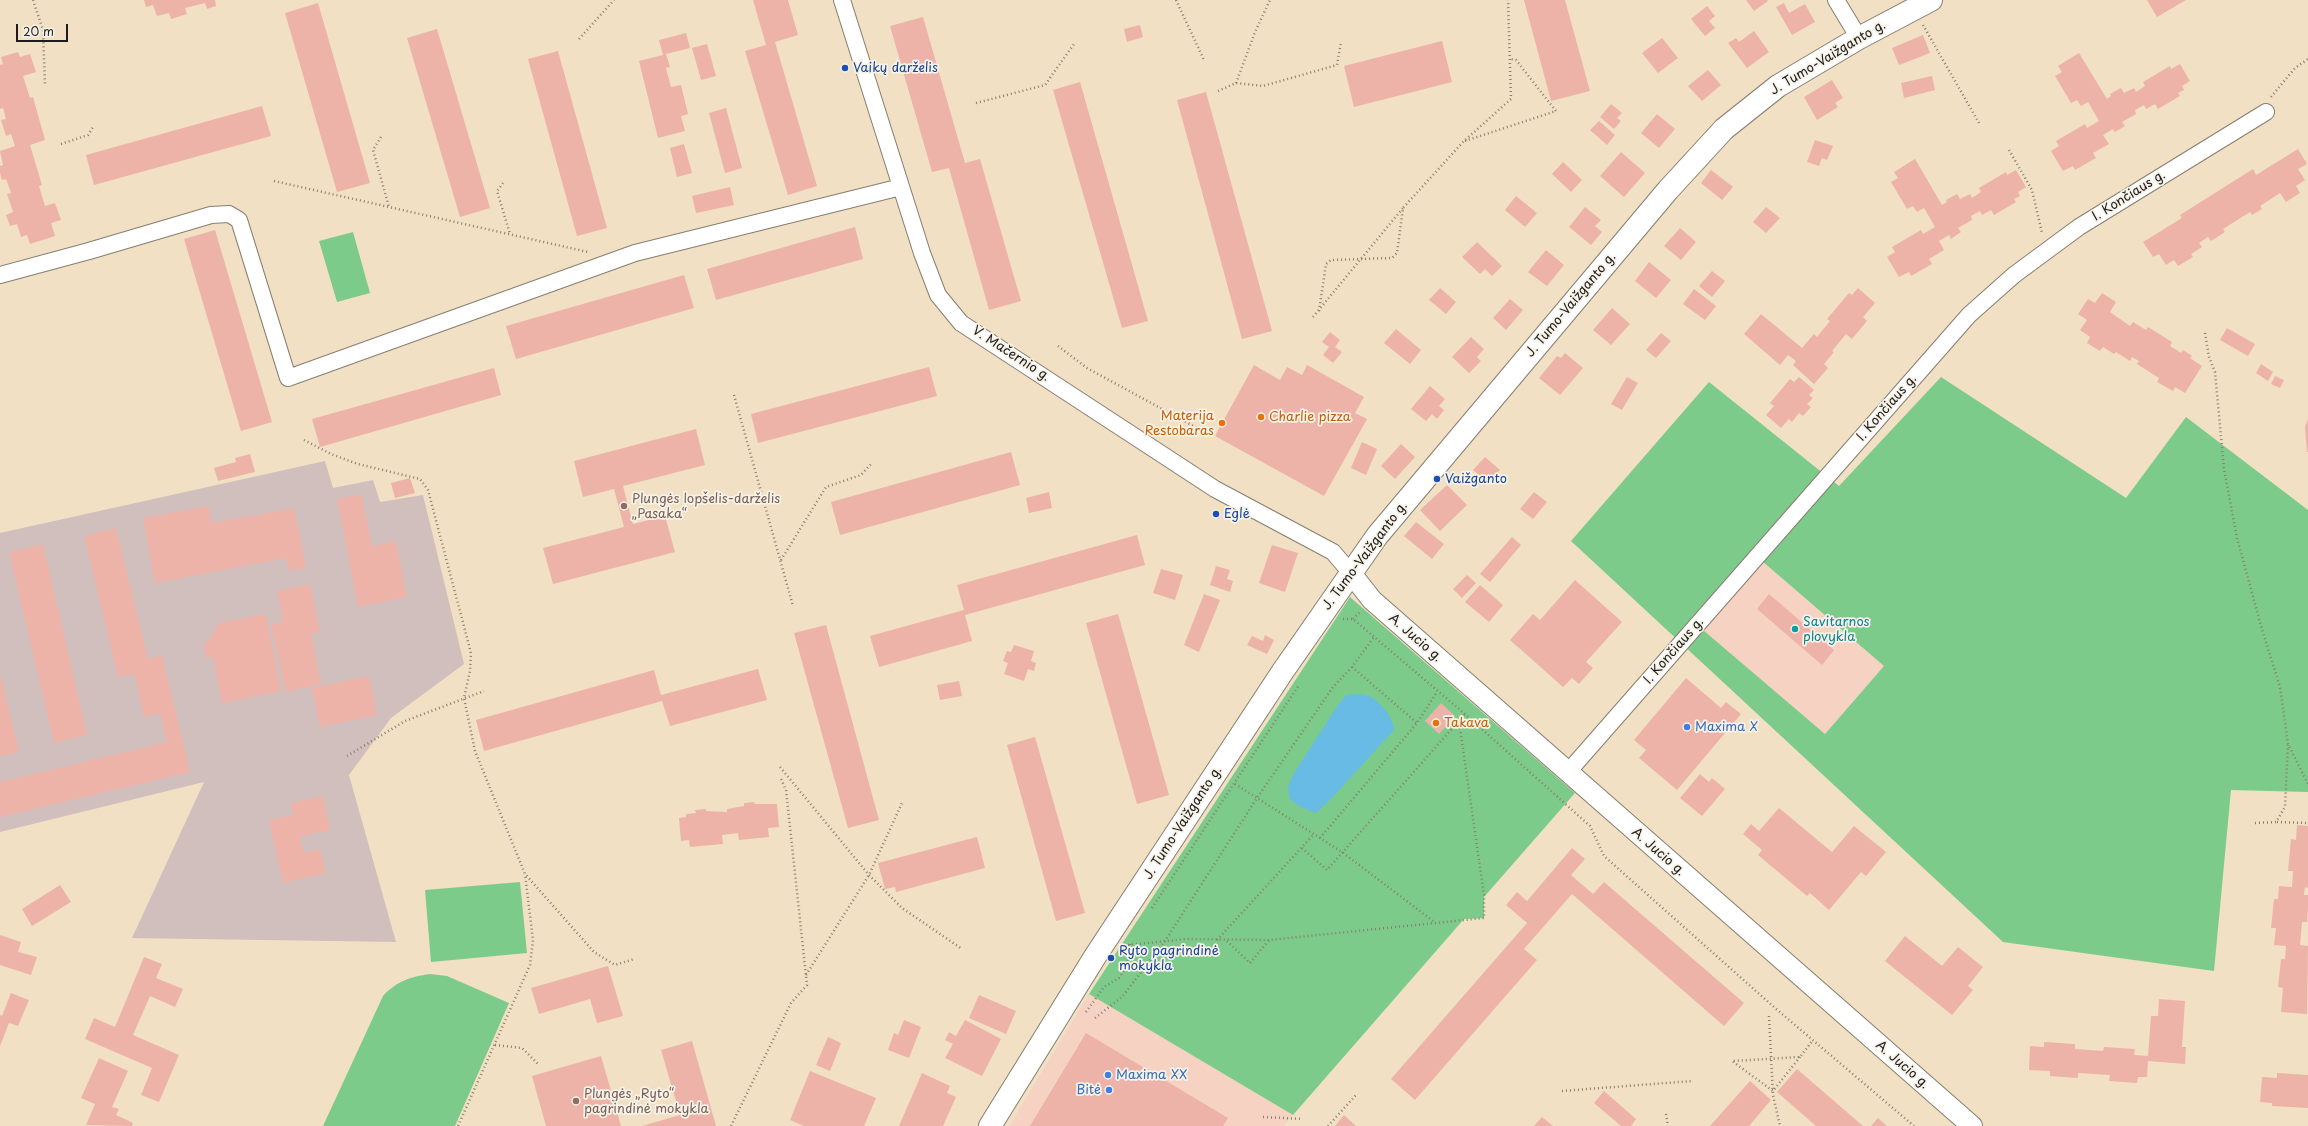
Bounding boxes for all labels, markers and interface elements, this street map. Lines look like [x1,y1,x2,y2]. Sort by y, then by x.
scale bar [18,16,70,42]
street label: J. Tumo-Vaižganto g. [1767,17,1889,99]
text: 20 m [23,22,54,40]
place label: Vaikų darželis [853,60,938,76]
marker: Vaikų darželis [840,63,850,73]
street label: I. Končiaus g. [2090,167,2168,225]
street label: J. Tumo-Vaižganto g. [1523,249,1619,361]
street label: V. Mačernio g. [969,323,1053,385]
street label: I. Končiaus g. [1854,371,1920,445]
place label: Materija Restobaras [1144,408,1214,439]
place label: Charlie pizza [1269,409,1351,425]
marker: Charlie pizza [1256,412,1266,422]
marker: Materija Restobaras [1217,418,1227,428]
place label: Vaižganto [1445,471,1507,487]
marker: Vaižganto [1432,474,1442,484]
place label: Plungės lopšelis-darželis „Pasaka“ [632,491,780,522]
street label: J. Tumo-Vaižganto g. [1319,499,1411,613]
marker: Plungės lopšelis-darželis „Pasaka“ [619,501,629,511]
place label: Eglė [1224,506,1250,522]
marker: Eglė [1211,509,1221,519]
street label: A. Jucio g. [1385,611,1445,665]
street label: I. Končiaus g. [1641,614,1707,688]
place label: Savitarnos plovykla [1803,614,1870,645]
marker: Savitarnos plovykla [1790,624,1800,634]
place label: Takava [1444,715,1489,731]
marker: Takava [1431,718,1441,728]
place label: Maxima X [1695,719,1758,735]
marker: Maxima X [1682,722,1692,732]
street label: J. Tumo-Vaižganto g. [1141,763,1225,883]
street label: A. Jucio g. [1628,825,1688,879]
place label: Ryto pagrindinė mokykla [1119,943,1219,974]
marker: Ryto pagrindinė mokykla [1106,953,1116,963]
street label: A. Jucio g. [1872,1038,1932,1092]
place label: Maxima XX [1116,1067,1187,1083]
marker: Maxima XX [1103,1070,1113,1080]
place label: Bitė [1076,1082,1101,1098]
marker: Bitė [1104,1085,1114,1095]
place label: Plungės „Ryto“ pagrindinė mokykla [584,1086,709,1117]
marker: Plungės „Ryto“ pagrindinė mokykla [571,1096,581,1106]

